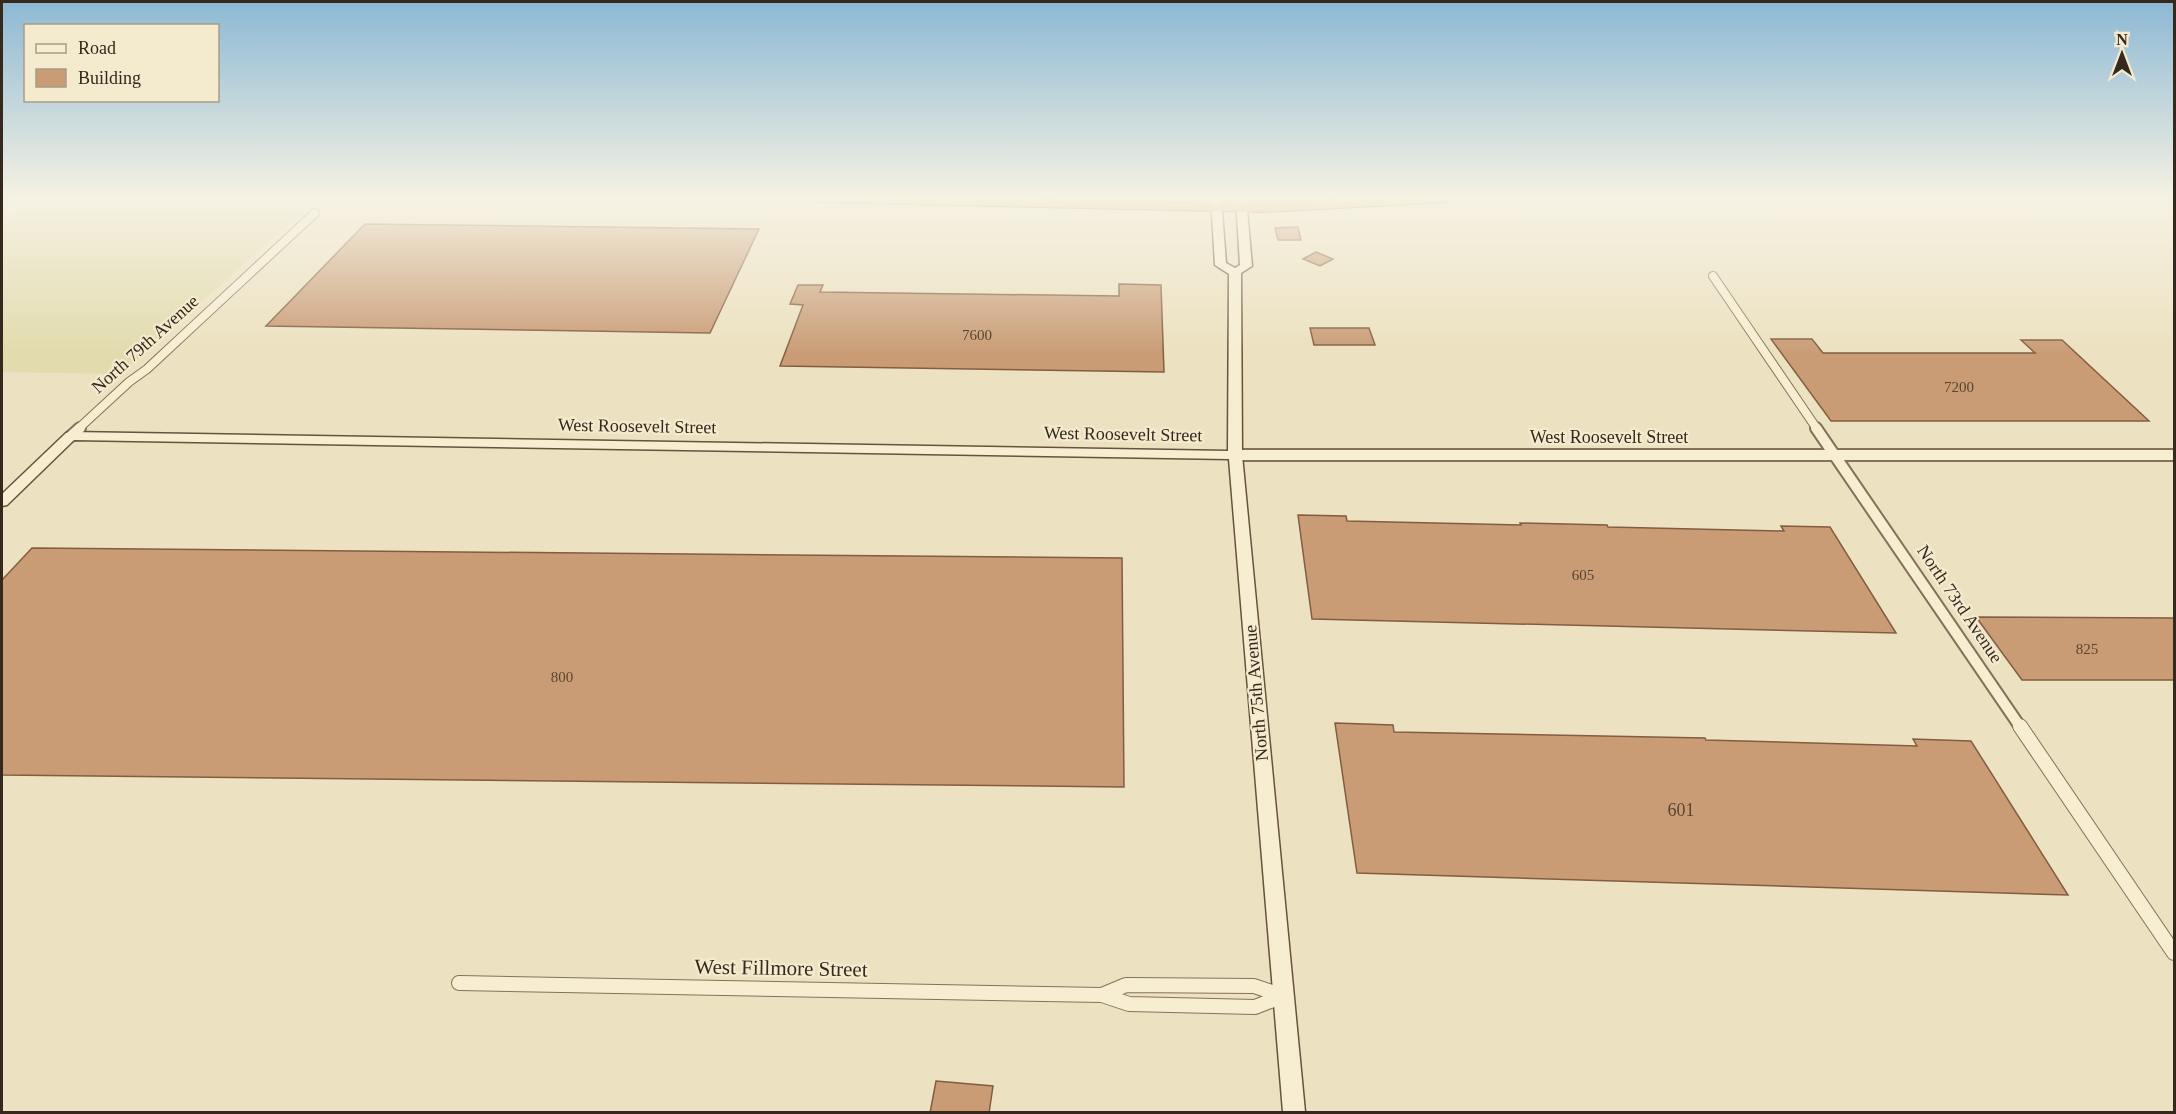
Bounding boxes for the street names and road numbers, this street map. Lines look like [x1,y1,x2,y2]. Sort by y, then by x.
street label: North 79th Avenue [88,291,202,397]
street label: West Roosevelt Street [558,415,716,437]
street label: West Roosevelt Street [1044,423,1202,445]
street label: West Roosevelt Street [1530,427,1688,447]
street label: North 73rd Avenue [1913,541,2007,667]
street label: North 75th Avenue [1240,624,1272,762]
street label: West Fillmore Street [694,954,868,982]

